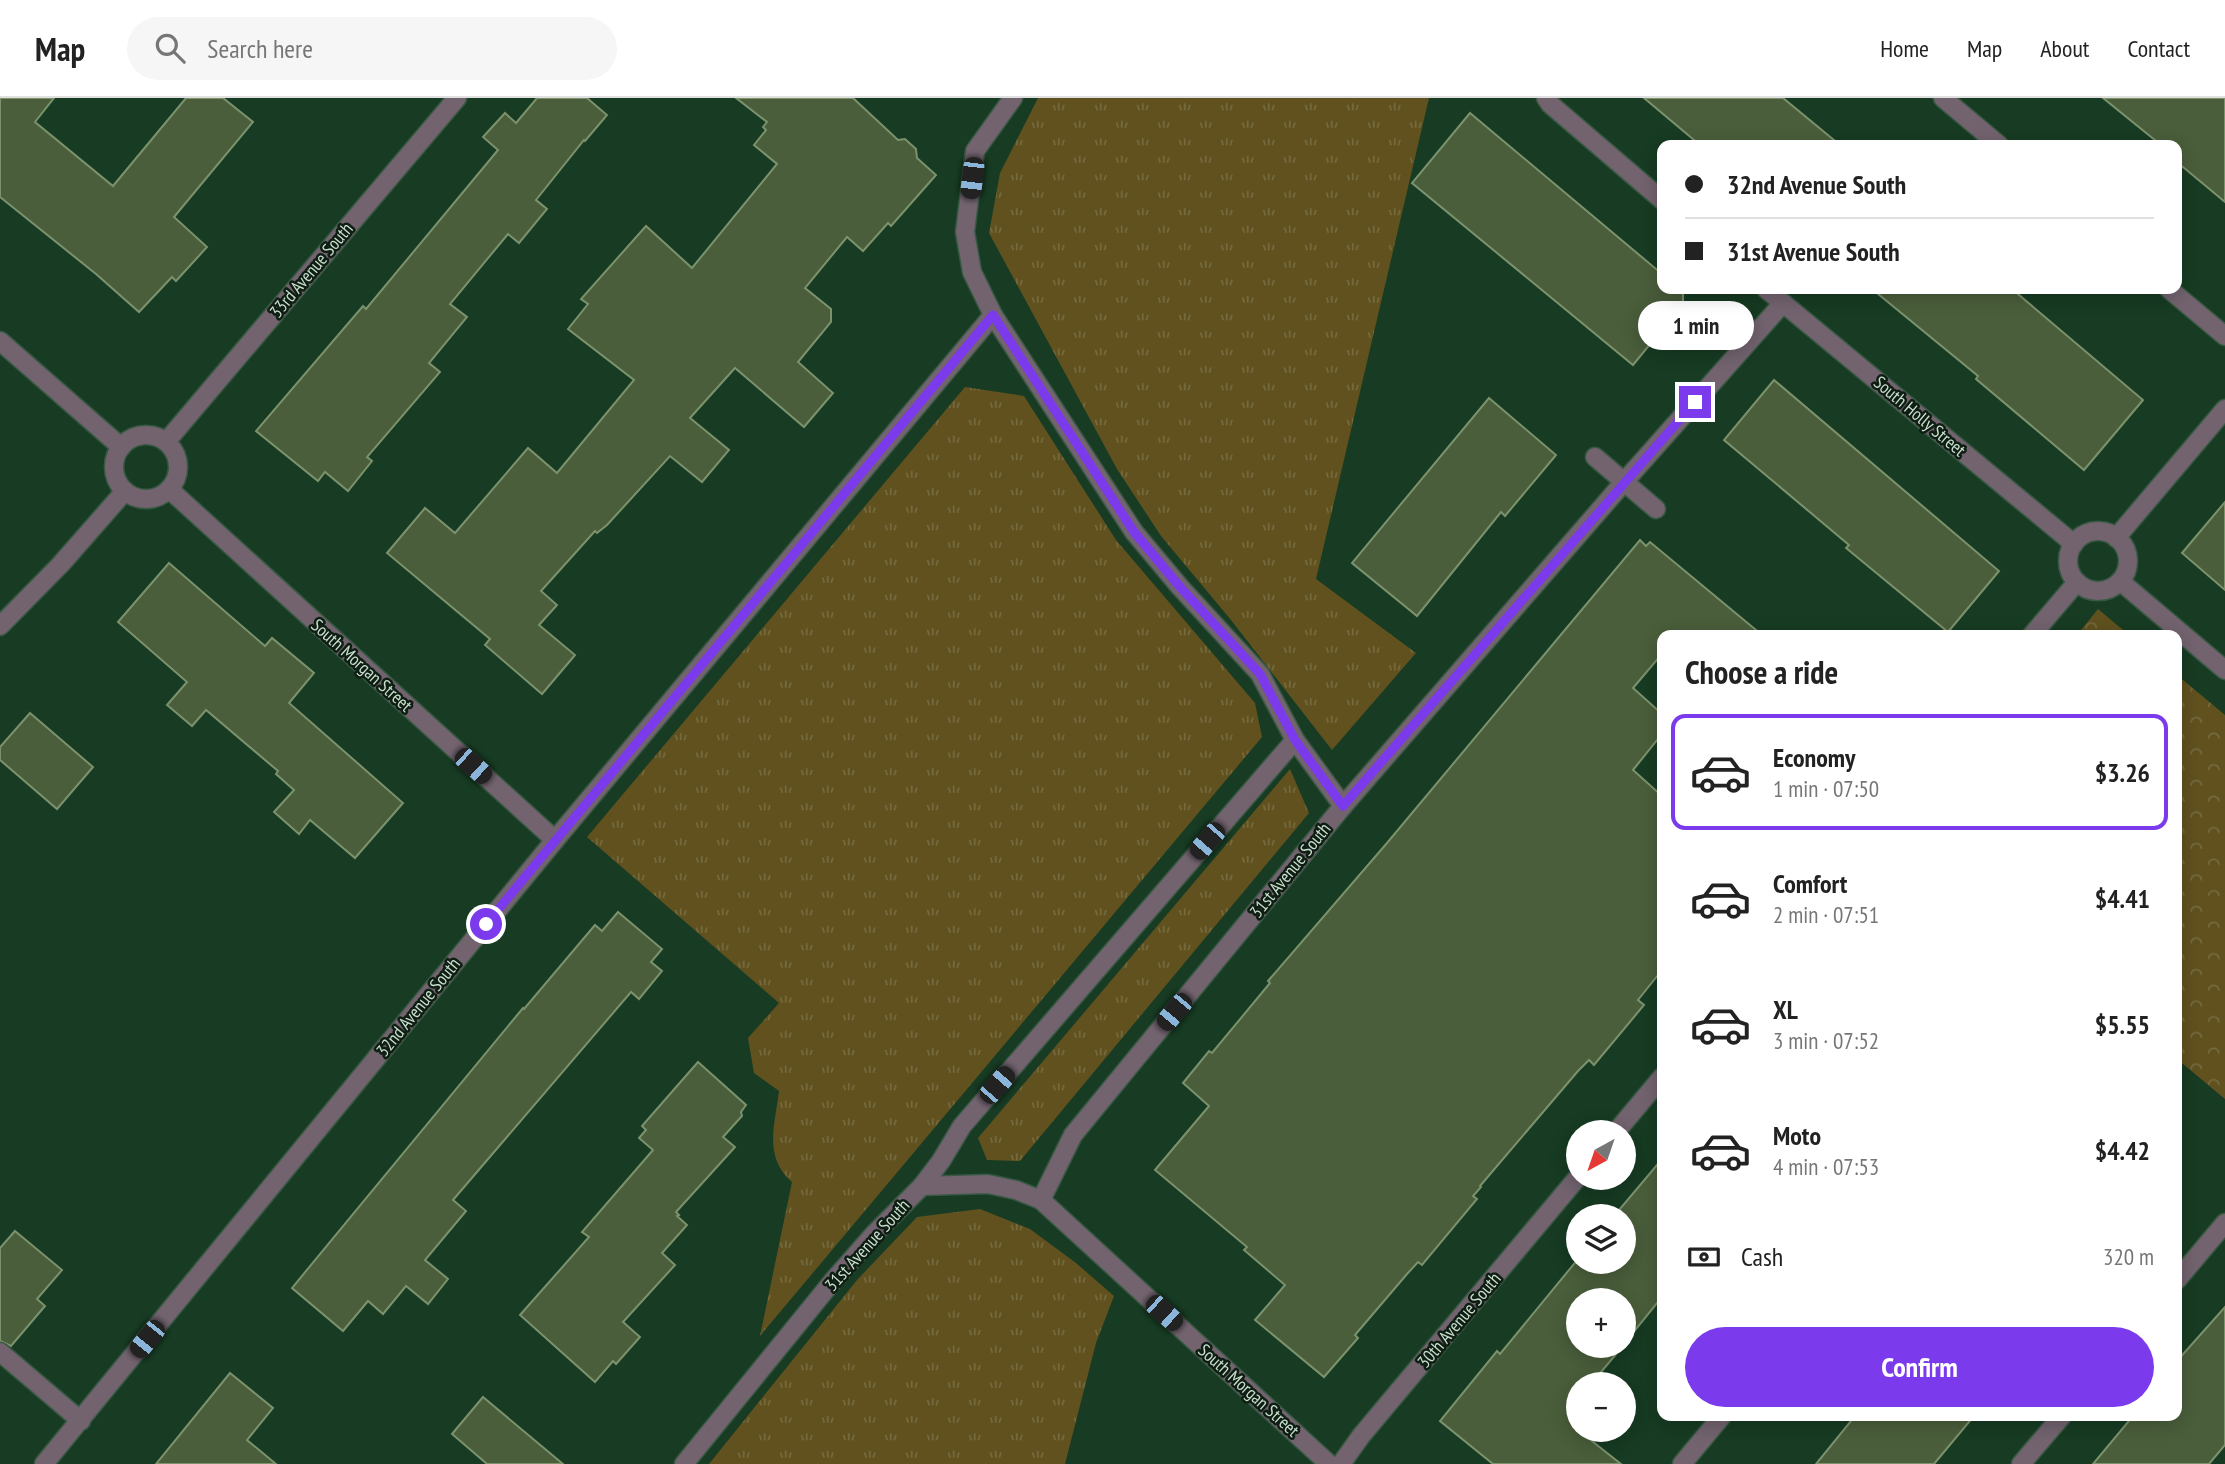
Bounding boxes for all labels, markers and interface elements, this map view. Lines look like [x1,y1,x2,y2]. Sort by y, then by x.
search box [127,17,617,80]
text: Map [35,27,85,70]
icon: search [151,29,189,67]
text: Search here [207,32,313,65]
text: Home [1880,33,1929,64]
text: Map [1967,33,2002,64]
text: About [2040,33,2089,64]
text: Contact [2127,33,2190,64]
car [960,156,985,200]
text: 32nd Avenue South [1727,168,1906,201]
street label: 33rd Avenue South [264,218,358,322]
text: 31st Avenue South [1727,235,1900,268]
callout: 1 min [1637,300,1753,350]
text: 1 min [1673,311,1719,340]
street label: South Holly Street [1869,371,1971,461]
route end [1679,386,1711,418]
street label: South Morgan Street [307,614,417,716]
text: Choose a ride [1685,651,1838,693]
icon: car [1689,741,1752,804]
text: Economy [1773,741,1855,774]
car [451,744,496,788]
text: $3.26 [2095,756,2150,789]
text: 1 min · 07:50 [1773,774,1879,803]
car [1186,818,1229,864]
street label: 31st Avenue South [1245,818,1335,922]
icon: car [1689,867,1752,930]
text: Comfort [1773,867,1847,900]
text: $4.41 [2095,882,2150,915]
text: 2 min · 07:51 [1773,900,1879,929]
route start [470,908,502,940]
street label: 32nd Avenue South [371,953,465,1061]
car [1153,989,1196,1035]
icon: car [1689,993,1752,1056]
text: XL [1773,993,1798,1026]
text: $5.55 [2095,1008,2150,1041]
text: 3 min · 07:52 [1773,1026,1879,1055]
car [976,1062,1019,1108]
icon: car [1689,1119,1752,1182]
text: Moto [1773,1119,1821,1152]
north arrow [1566,1120,1636,1190]
map controls [1566,1120,1636,1442]
text: $4.42 [2095,1134,2150,1167]
text: 4 min · 07:53 [1773,1152,1879,1181]
street label: 31st Avenue South [820,1194,914,1296]
button: layers [1566,1204,1636,1274]
icon: cash [1685,1238,1723,1276]
text: Cash [1741,1240,1783,1273]
text: 320 m [2103,1242,2154,1271]
street label: 30th Avenue South [1412,1267,1506,1373]
button: + [1566,1288,1636,1358]
car [1142,1291,1187,1335]
car [126,1316,169,1362]
button: Confirm [1685,1327,2154,1407]
street label: South Morgan Street [1194,1339,1304,1441]
button: − [1566,1372,1636,1442]

